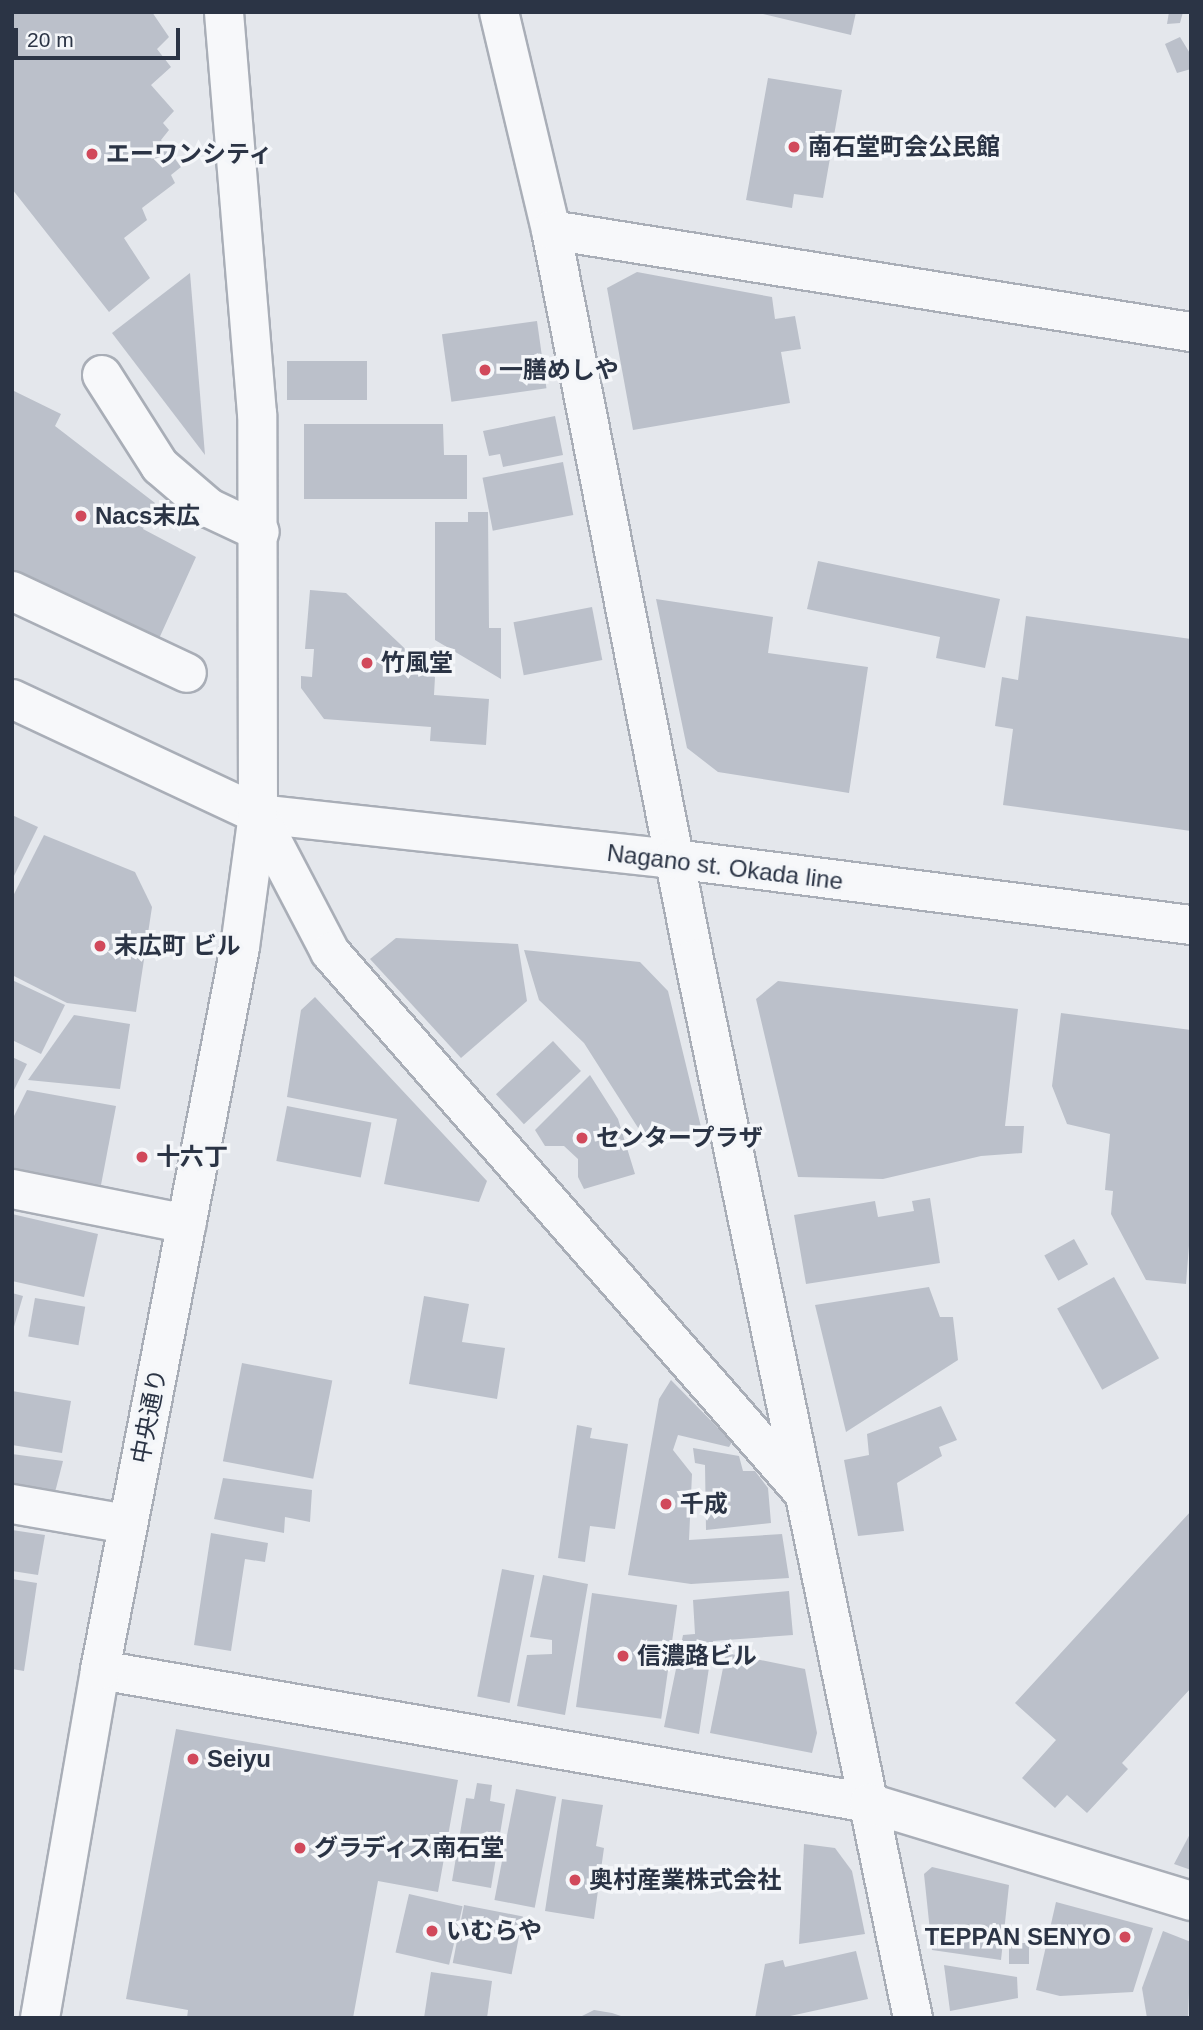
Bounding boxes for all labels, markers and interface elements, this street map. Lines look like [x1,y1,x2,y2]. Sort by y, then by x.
scale bar [18,14,184,58]
text: 20 m [27,28,74,51]
place label: 南石堂町会公民館 [808,133,1000,161]
marker: 南石堂町会公民館 [786,139,802,155]
place label: エーワンシティ [106,140,274,168]
marker: エーワンシティ [84,146,100,162]
place label: 一膳めしや [499,356,619,384]
marker: 一膳めしや [477,362,493,378]
place label: Nacs末広 [95,502,200,530]
marker: Nacs末広 [73,508,89,524]
place label: 竹風堂 [381,649,453,677]
marker: 竹風堂 [359,655,375,671]
street label: Nagano st. Okada line [605,838,845,896]
place label: 末広町 ビル [114,932,241,960]
marker: 末広町 ビル [92,938,108,954]
place label: センタープラザ [596,1124,764,1152]
marker: センタープラザ [574,1130,590,1146]
place label: 十六丁 [156,1143,228,1171]
marker: 十六丁 [134,1149,150,1165]
street label: 中央通り [126,1366,172,1466]
place label: 千成 [680,1490,728,1518]
marker: 千成 [658,1496,674,1512]
place label: 信濃路ビル [637,1642,757,1670]
marker: 信濃路ビル [615,1648,631,1664]
place label: Seiyu [207,1745,271,1773]
marker: Seiyu [185,1751,201,1767]
place label: グラディス南石堂 [314,1834,506,1862]
marker: グラディス南石堂 [292,1840,308,1856]
place label: 奥村産業株式会社 [589,1866,781,1894]
marker: 奥村産業株式会社 [567,1872,583,1888]
place label: いむらや [446,1917,542,1945]
marker: いむらや [424,1923,440,1939]
place label: TEPPAN SENYO [925,1923,1111,1951]
marker: TEPPAN SENYO [1117,1929,1133,1945]

